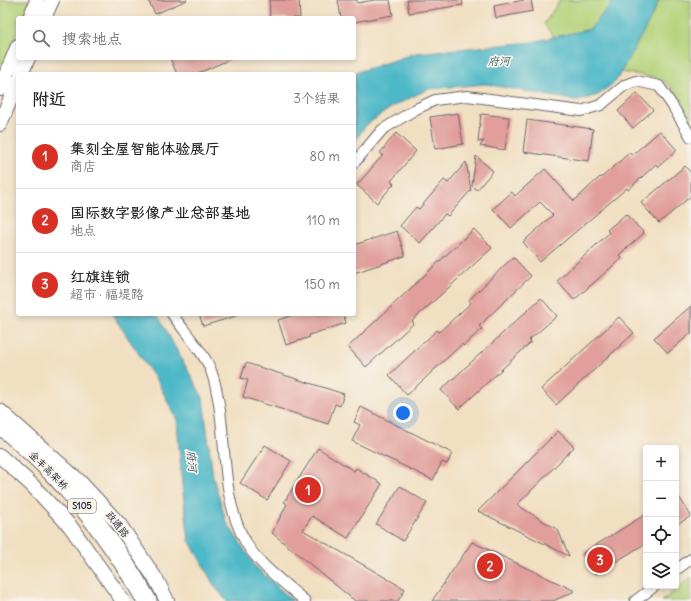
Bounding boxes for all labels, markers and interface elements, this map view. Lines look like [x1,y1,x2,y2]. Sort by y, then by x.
search box [16,16,356,60]
icon: search [30,27,52,49]
text: 搜索地点 [62,29,122,48]
water label: 府河 [488,54,512,68]
text: 附近 [32,88,66,110]
text: 3个结果 [294,90,340,107]
text: 集刻全屋智能体验展厅 [70,139,220,158]
text: 1 [42,148,48,165]
text: 80 m [309,148,340,165]
text: 商店 [70,158,96,175]
text: 国际数字影像产业总部基地 [70,203,250,222]
text: 2 [41,212,49,229]
text: 110 m [307,212,340,229]
text: 地点 [70,222,96,239]
text: 红旗连锁 [70,267,130,286]
text: 3 [41,276,49,293]
text: 150 m [304,276,340,293]
text: 超市 · 福堤路 [70,286,144,303]
your location [393,403,413,423]
map controls [643,445,679,589]
button: + [643,445,679,481]
street label: 金丰高架桥 [26,448,71,493]
water label: 府河 [184,449,201,475]
pin: 1 [295,475,321,505]
button: − [643,481,679,517]
road number: S105 [68,499,96,513]
street label: 政通路 [103,508,132,540]
button: locate [643,517,679,553]
pin: 3 [587,545,613,575]
pin: 2 [477,551,503,581]
button: layers [643,553,679,589]

